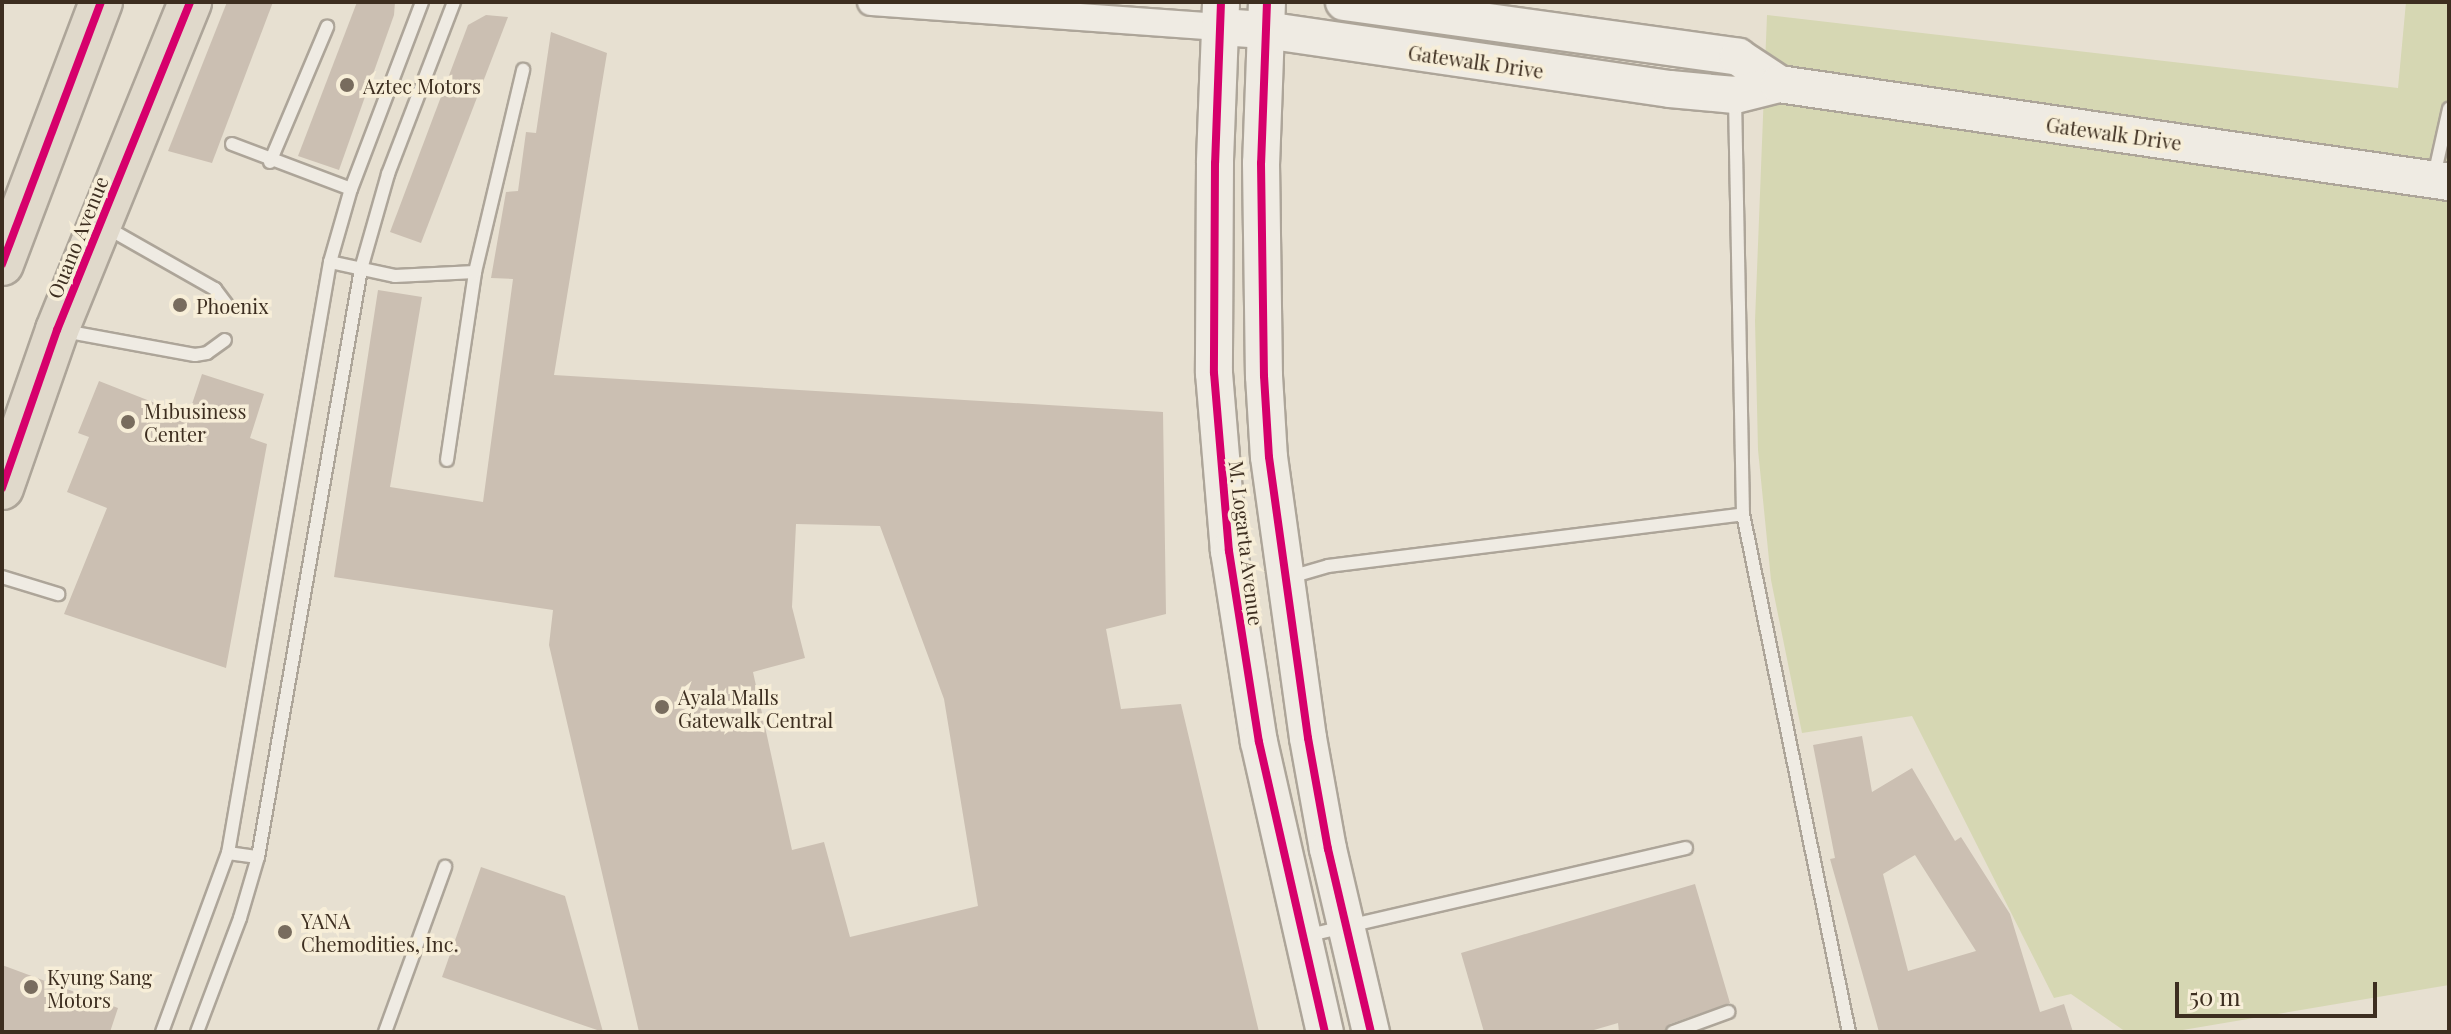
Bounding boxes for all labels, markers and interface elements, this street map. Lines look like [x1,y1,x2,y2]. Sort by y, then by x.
street label: Gatewalk Drive [1407,40,1545,82]
place label: Aztec Motors [363,73,481,97]
marker: Aztec Motors [338,76,356,94]
street label: Gatewalk Drive [2045,112,2183,154]
street label: Ouano Avenue [41,172,113,302]
place label: Phoenix [196,293,269,317]
marker: Phoenix [171,296,189,314]
place label: M1business Center [144,398,246,445]
marker: M1business Center [119,413,137,431]
street label: M. Logarta Avenue [1225,458,1269,628]
place label: Ayala Malls Gatewalk Central [678,684,833,731]
marker: Ayala Malls Gatewalk Central [653,698,671,716]
place label: YANA Chemodities, Inc. [301,908,459,955]
marker: YANA Chemodities, Inc. [276,923,294,941]
place label: Kyung Sang Motors [47,964,152,1011]
scale bar [2179,966,2381,1016]
marker: Kyung Sang Motors [22,978,40,996]
text: 50 m [2189,980,2241,1012]

